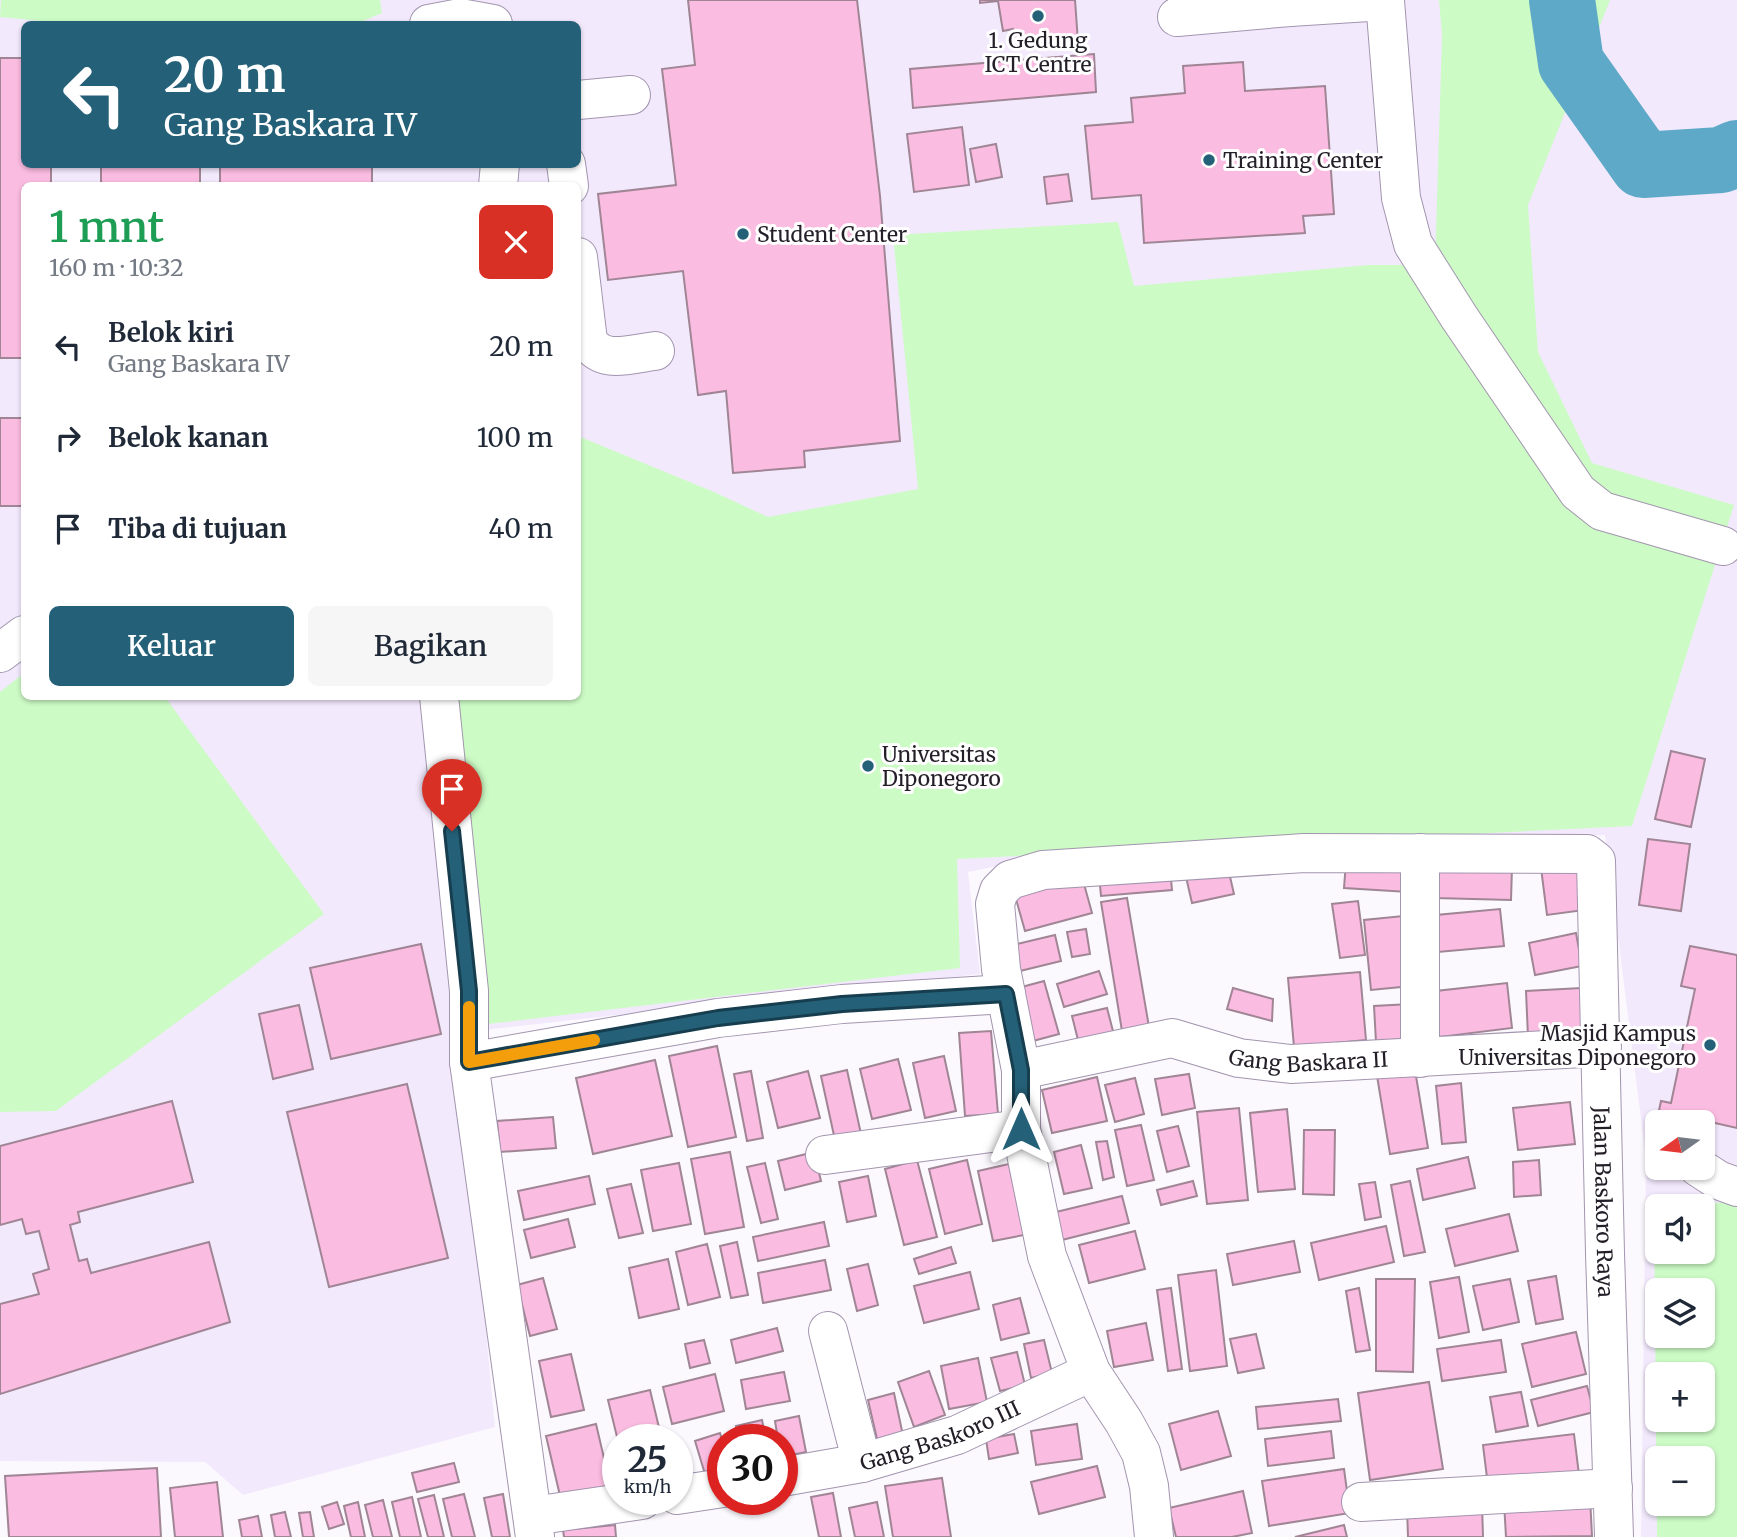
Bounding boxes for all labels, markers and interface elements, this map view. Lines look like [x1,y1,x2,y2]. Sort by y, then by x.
marker: 1. Gedung ICT Centre [1030,8,1046,24]
place label: 1. Gedung ICT Centre [984,27,1092,78]
text: 20 m [164,44,285,105]
icon: left [49,49,140,140]
text: Gang Baskara IV [164,105,417,145]
place label: Training Center [1223,147,1383,174]
marker: Training Center [1201,152,1217,168]
text: 1 mnt [49,201,164,253]
button: close [479,205,553,279]
place label: Student Center [757,221,907,248]
marker: Student Center [735,226,751,242]
text: 160 m · 10:32 [49,253,184,282]
text: Belok kiri [108,316,234,349]
icon: left [49,328,87,366]
text: 20 m [489,330,553,363]
text: Gang Baskara IV [108,349,290,378]
icon: right [49,419,87,457]
text: Belok kanan [108,421,268,454]
text: 100 m [477,421,553,454]
icon: arrive [49,510,87,548]
text: Tiba di tujuan [108,512,287,545]
text: 40 m [489,512,553,545]
button: Keluar [49,606,294,686]
button: Bagikan [308,606,553,686]
place label: Universitas Diponegoro [882,741,1001,792]
marker: Universitas Diponegoro [860,758,876,774]
pin [422,759,482,831]
icon: arrive [433,770,471,808]
place label: Masjid Kampus Universitas Diponegoro [1458,1020,1696,1071]
marker: Masjid Kampus Universitas Diponegoro [1702,1037,1718,1053]
street label: Gang Baskara II [1225,1042,1389,1078]
position arrow [984,1092,1058,1166]
street label: Jalan Baskoro Raya [1588,1105,1620,1298]
north arrow [1645,1110,1715,1180]
map controls [1645,1110,1715,1516]
button: sound [1645,1194,1715,1264]
button: layers [1645,1278,1715,1348]
button: + [1645,1362,1715,1432]
street label: Gang Baskoro III [857,1394,1024,1476]
speed limit sign: 30 [707,1424,798,1515]
text: 25 [627,1438,668,1482]
button: − [1645,1446,1715,1516]
text: km/h [624,1475,671,1498]

